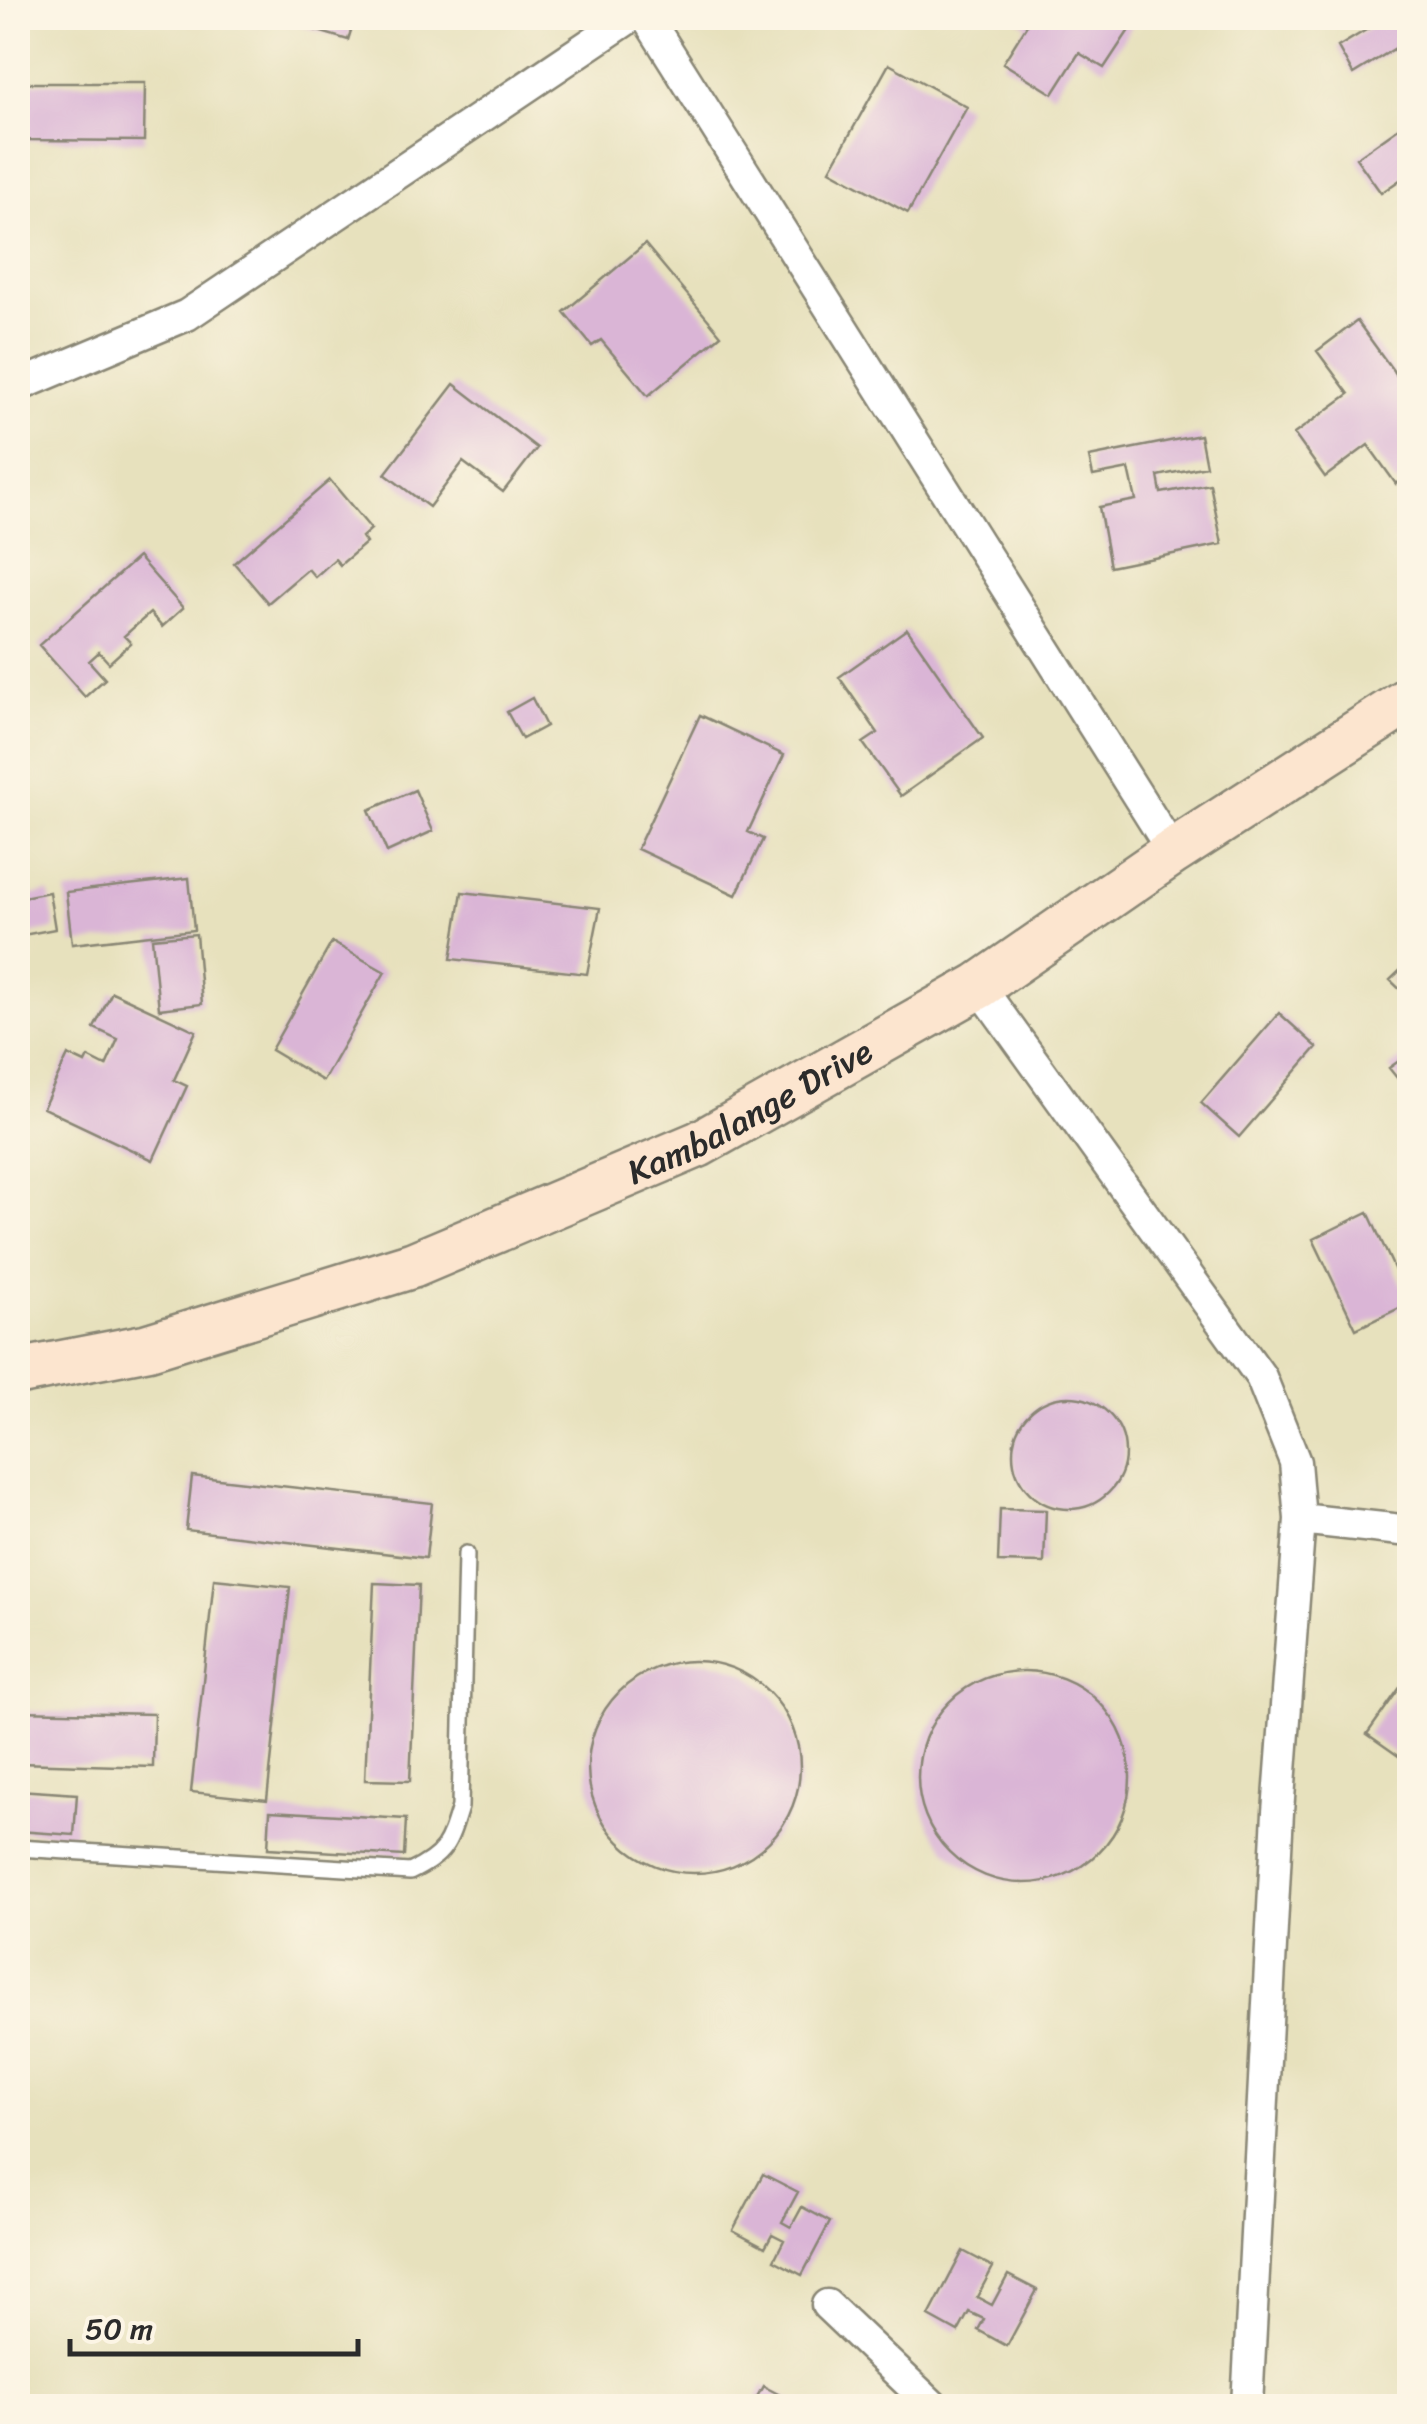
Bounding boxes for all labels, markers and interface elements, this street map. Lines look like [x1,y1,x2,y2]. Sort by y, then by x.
street label: Kambalange Drive [617,1021,885,1202]
scale bar [70,2294,358,2356]
text: 50 m [85,2302,153,2356]

